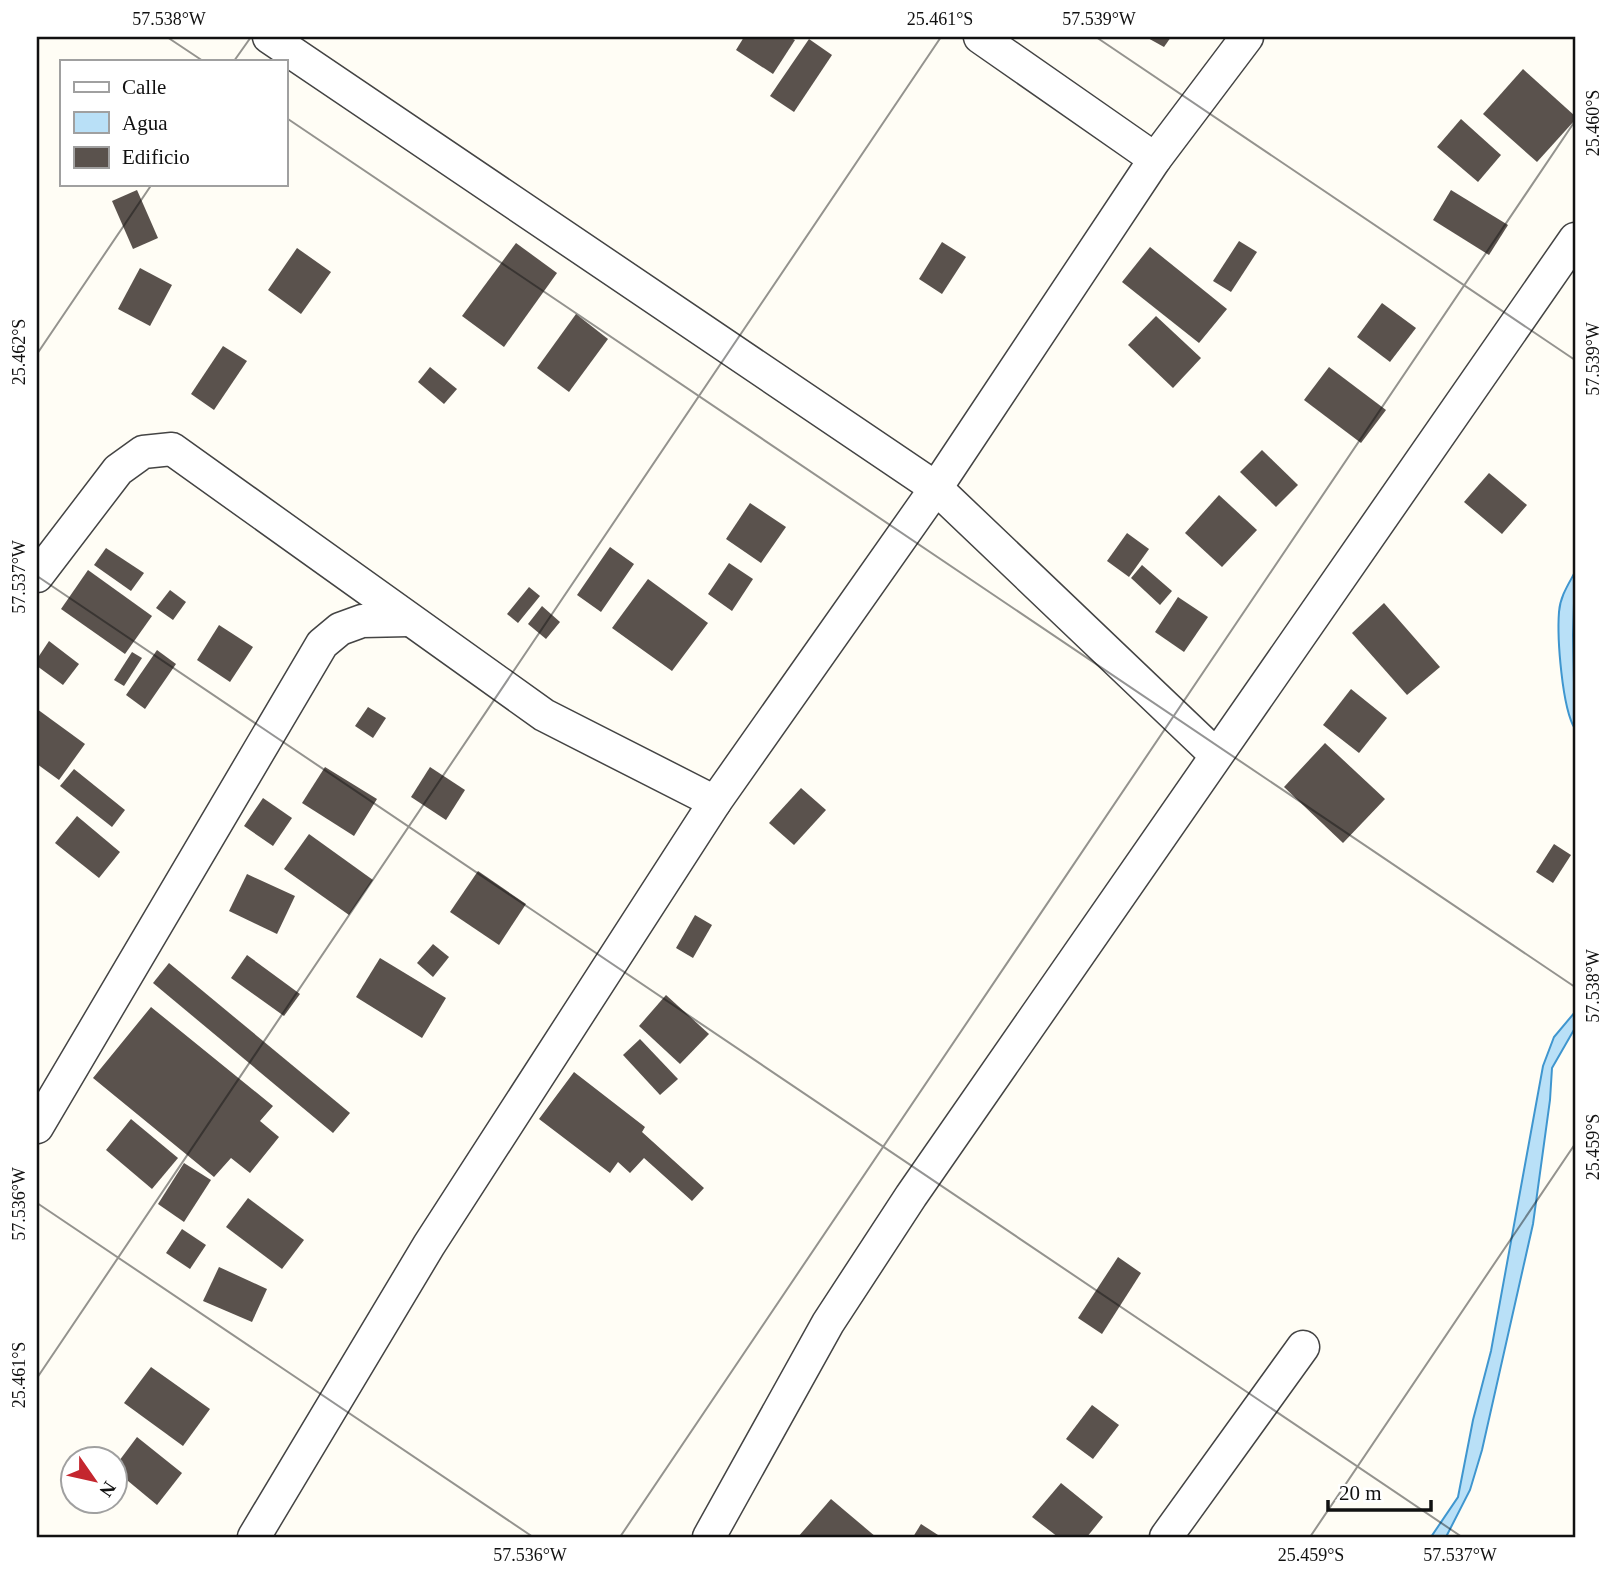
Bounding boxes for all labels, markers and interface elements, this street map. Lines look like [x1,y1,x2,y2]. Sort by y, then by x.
text: 57.538°W [132,9,206,29]
text: 25.461°S [907,9,973,29]
text: 57.539°W [1062,9,1136,29]
legend [60,60,287,186]
text: Calle [122,75,166,99]
text: 25.460°S [1583,90,1603,156]
text: Agua [122,111,168,135]
text: Edificio [122,145,190,169]
text: 25.462°S [9,319,29,385]
text: 57.539°W [1583,322,1603,396]
text: 57.537°W [9,540,29,614]
text: 57.538°W [1583,949,1603,1023]
text: 25.459°S [1583,1114,1603,1180]
text: 57.536°W [9,1167,29,1241]
text: 25.461°S [9,1342,29,1408]
north arrow [60,1444,130,1514]
scale bar [1328,1469,1432,1513]
text: N [95,1478,120,1501]
text: 20 m [1339,1481,1382,1505]
text: 57.536°W [493,1545,567,1565]
text: 25.459°S [1278,1545,1344,1565]
text: 57.537°W [1423,1545,1497,1565]

